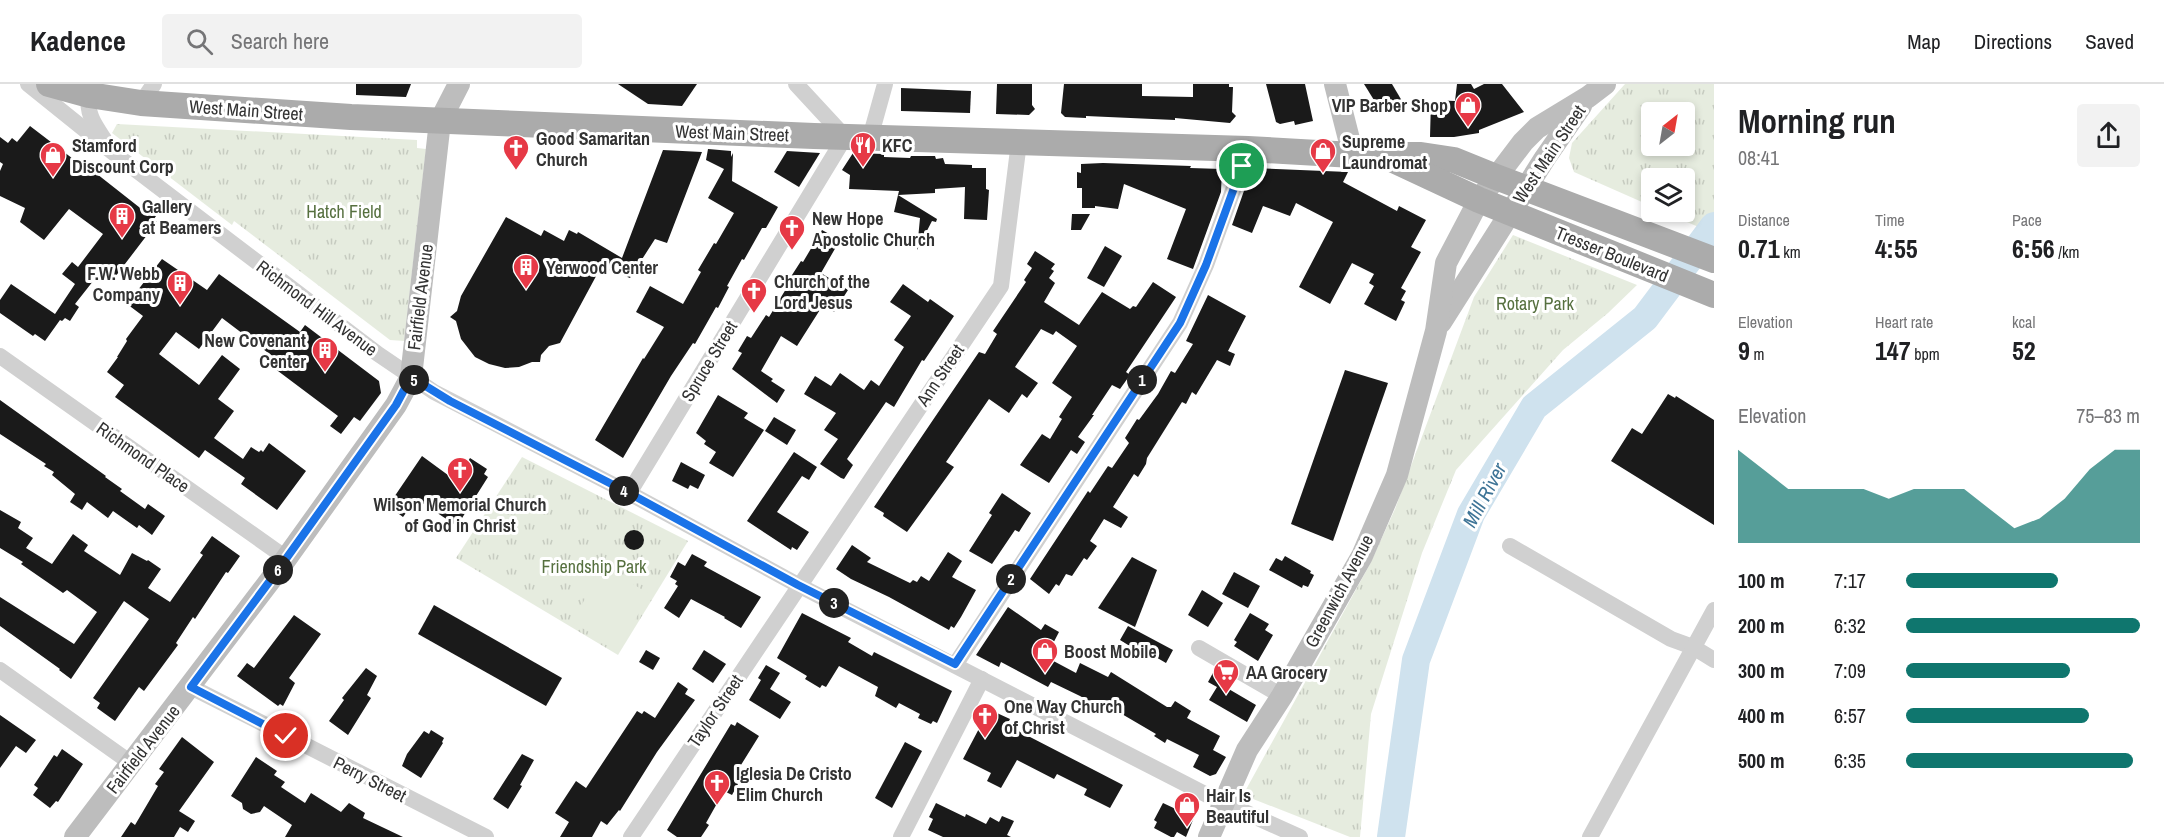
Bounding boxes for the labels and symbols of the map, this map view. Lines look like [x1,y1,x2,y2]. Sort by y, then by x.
shop icon: VIP Barber Shop [1453,90,1483,128]
place label: VIP Barber Shop [1332,93,1448,118]
street label: West Main Street [188,94,304,126]
street label: West Main Street [1507,100,1591,208]
north arrow [1641,102,1695,156]
street label: West Main Street [675,119,789,147]
place label: Good Samaritan Church [536,126,650,172]
place label: Supreme Laundromat [1342,129,1427,175]
restaurant icon: KFC [848,130,878,168]
place label: Stamford Discount Corp [72,133,174,179]
church icon: Good Samaritan Church [501,133,531,171]
place label: KFC [882,133,913,158]
shop icon: Supreme Laundromat [1308,136,1338,174]
shop icon: Stamford Discount Corp [38,140,68,178]
pin [1216,140,1267,191]
place label: Gallery at Beamers [142,194,222,240]
park label: Hatch Field [306,199,382,224]
building icon: Gallery at Beamers [107,201,137,239]
place label: New Hope Apostolic Church [812,206,935,252]
church icon: New Hope Apostolic Church [777,213,807,251]
street label: Tresser Boulevard [1552,220,1672,288]
street label: Fairfield Avenue [401,243,439,351]
building icon: Yerwood Center [511,252,541,290]
street label: Richmond Hill Avenue [251,254,383,362]
place label: Yerwood Center [546,255,658,280]
place label: F.W. Webb Company [87,261,161,307]
building icon: F.W. Webb Company [165,268,195,306]
place label: Church of the Lord Jesus [774,269,870,315]
church icon: Church of the Lord Jesus [739,276,769,314]
park label: Rotary Park [1496,291,1575,316]
street label: Spruce Street [675,316,743,406]
place label: New Covenant Center [204,328,306,374]
building icon: New Covenant Center [310,335,340,373]
street label: Ann Street [910,339,970,412]
pin: 5 [399,365,429,395]
pin: 1 [1127,365,1157,395]
street label: Richmond Place [91,416,195,498]
church icon: Wilson Memorial Church of God in Christ [445,455,475,493]
water label: Mill River [1456,458,1512,532]
pin: 4 [609,476,639,506]
place label: Wilson Memorial Church of God in Christ [374,492,546,538]
street label: Greenwich Avenue [1299,530,1379,652]
park label: Friendship Park [541,554,647,579]
pin: 6 [263,555,293,585]
pin: 2 [996,564,1026,594]
pin: 3 [819,588,849,618]
shop icon: Boost Mobile [1030,636,1060,674]
place label: Boost Mobile [1064,639,1157,664]
supermarket icon: AA Grocery [1211,657,1241,695]
place label: AA Grocery [1246,660,1328,685]
street label: Taylor Street [681,670,749,752]
place label: One Way Church of Christ [1004,694,1122,740]
street label: Fairfield Avenue [100,699,186,799]
church icon: One Way Church of Christ [970,701,1000,739]
pin [260,710,311,761]
street label: Perry Street [329,750,411,808]
place label: Iglesia De Cristo Elim Church [736,761,852,807]
church icon: Iglesia De Cristo Elim Church [702,768,732,806]
place label: Hair Is Beautiful [1206,783,1269,829]
shop icon: Hair Is Beautiful [1172,790,1202,828]

